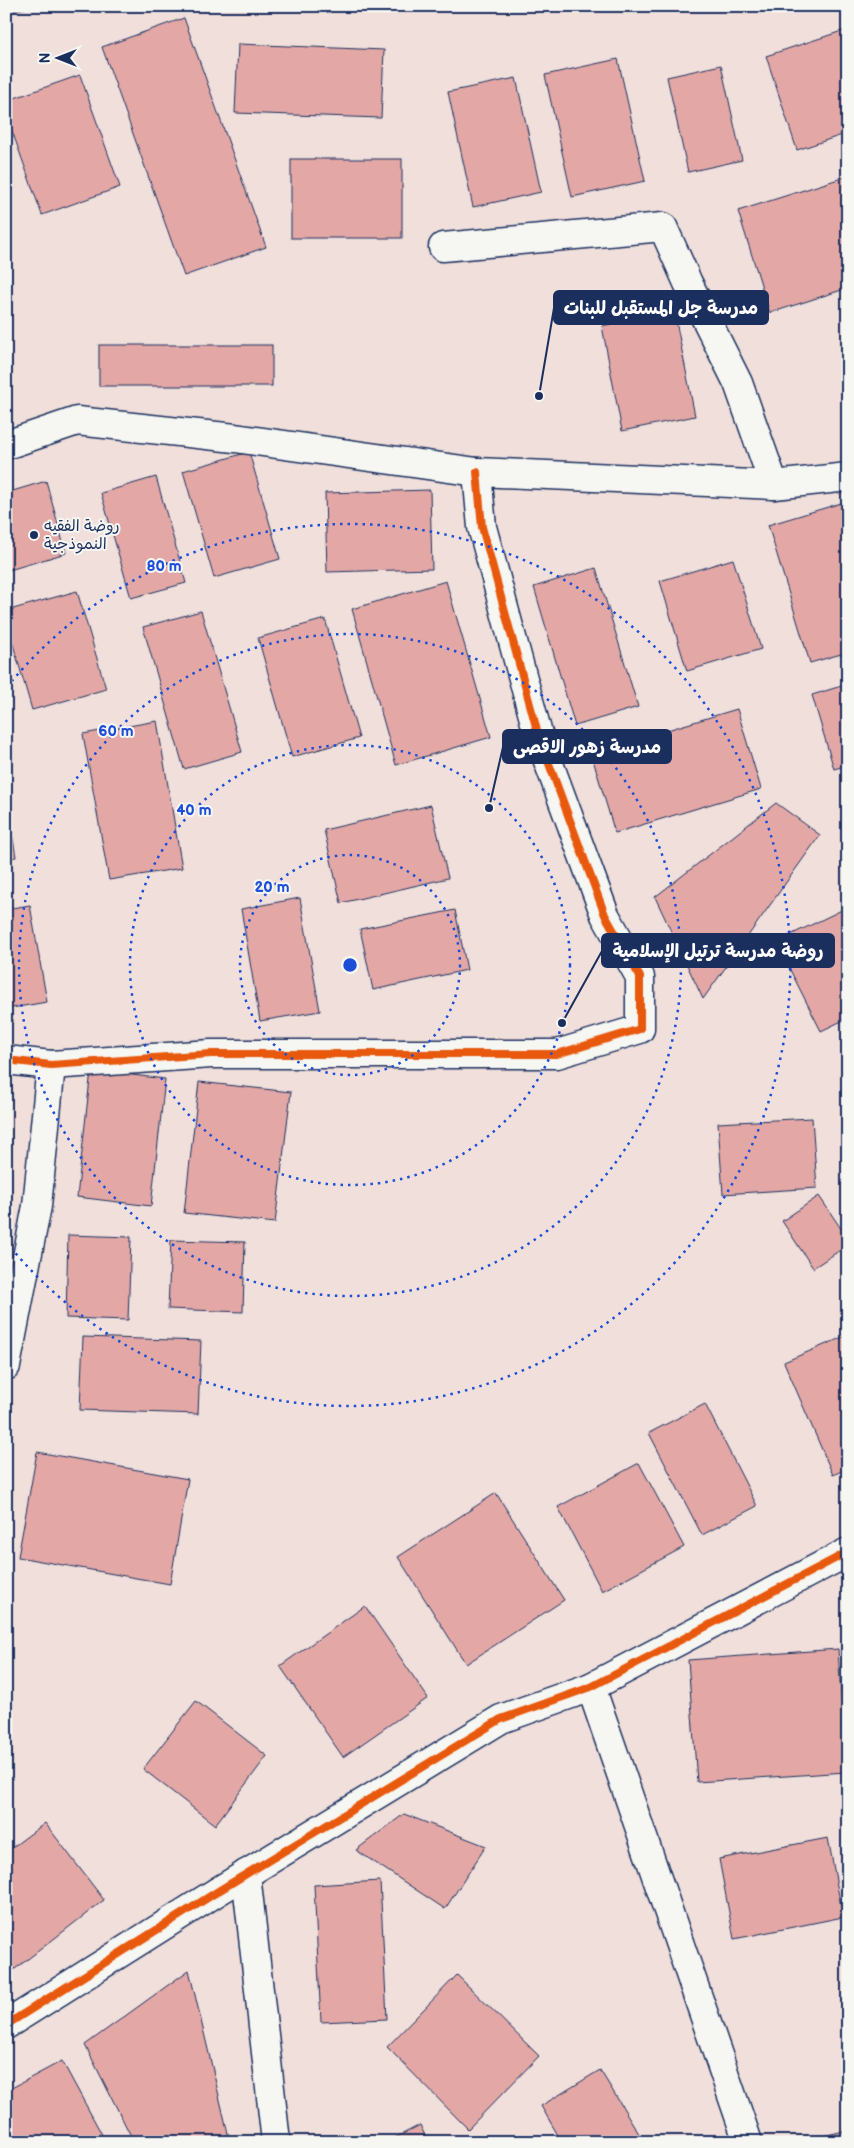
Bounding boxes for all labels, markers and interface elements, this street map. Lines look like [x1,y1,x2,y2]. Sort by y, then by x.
north arrow [32,32,82,82]
text: N [37,53,54,63]
callout: مدرسة جل المستقبل للبنات [554,291,768,324]
text: مدرسة جل المستقبل للبنات [564,298,758,319]
place label: روضة الفقيه النموذجية [44,517,120,554]
marker: روضة الفقيه النموذجية [28,529,40,541]
text: 80 m [146,557,182,576]
text: 60 m [98,722,134,741]
callout: مدرسة زهور الاقصى [503,730,671,763]
text: مدرسة زهور الاقصى [513,737,661,759]
text: 40 m [176,801,212,820]
text: 20 m [255,878,290,897]
callout: روضة مدرسة ترتيل الإسلامية [602,934,834,967]
text: روضة مدرسة ترتيل الإسلامية [612,941,824,963]
centre of rings [341,956,359,974]

